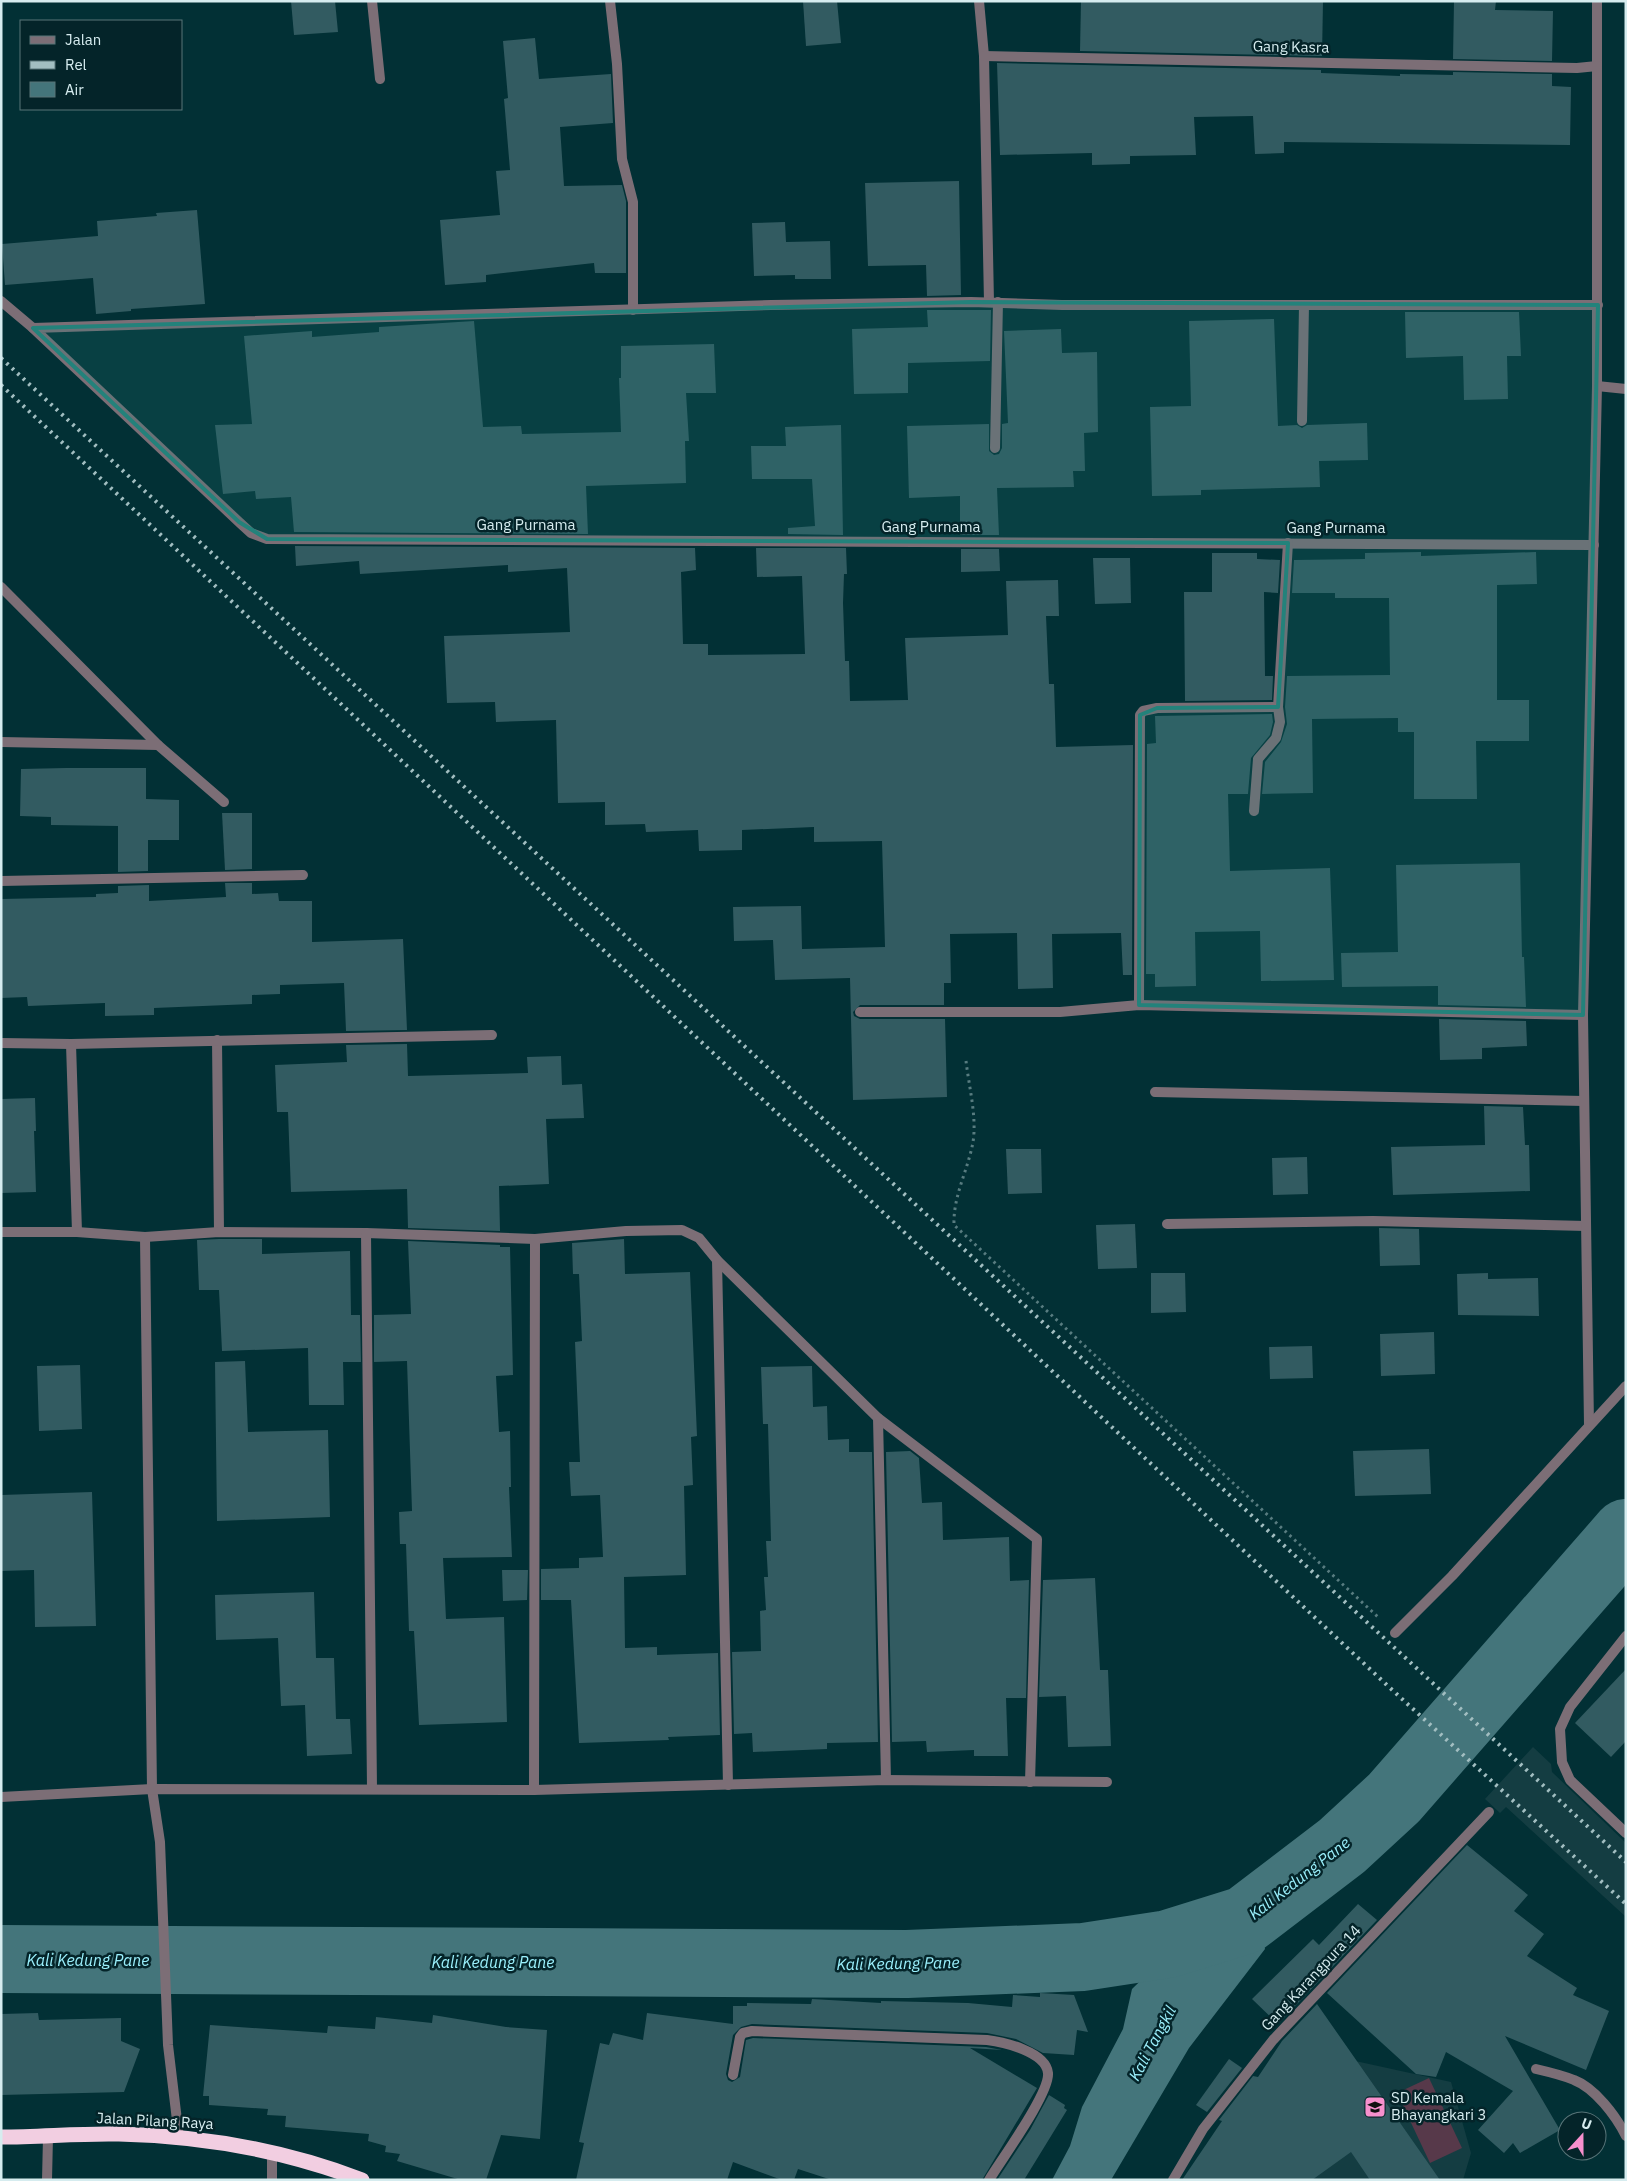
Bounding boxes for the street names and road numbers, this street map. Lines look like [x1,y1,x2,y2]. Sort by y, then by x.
street label: Gang Kasra [1253,36,1329,57]
street label: Gang Purnama [476,515,576,534]
street label: Gang Purnama [881,517,981,536]
street label: Gang Purnama [1286,518,1386,537]
street label: Gang Karangpura 14 [1257,1921,1365,2035]
street label: Jalan Pilang Raya [96,2108,214,2133]

